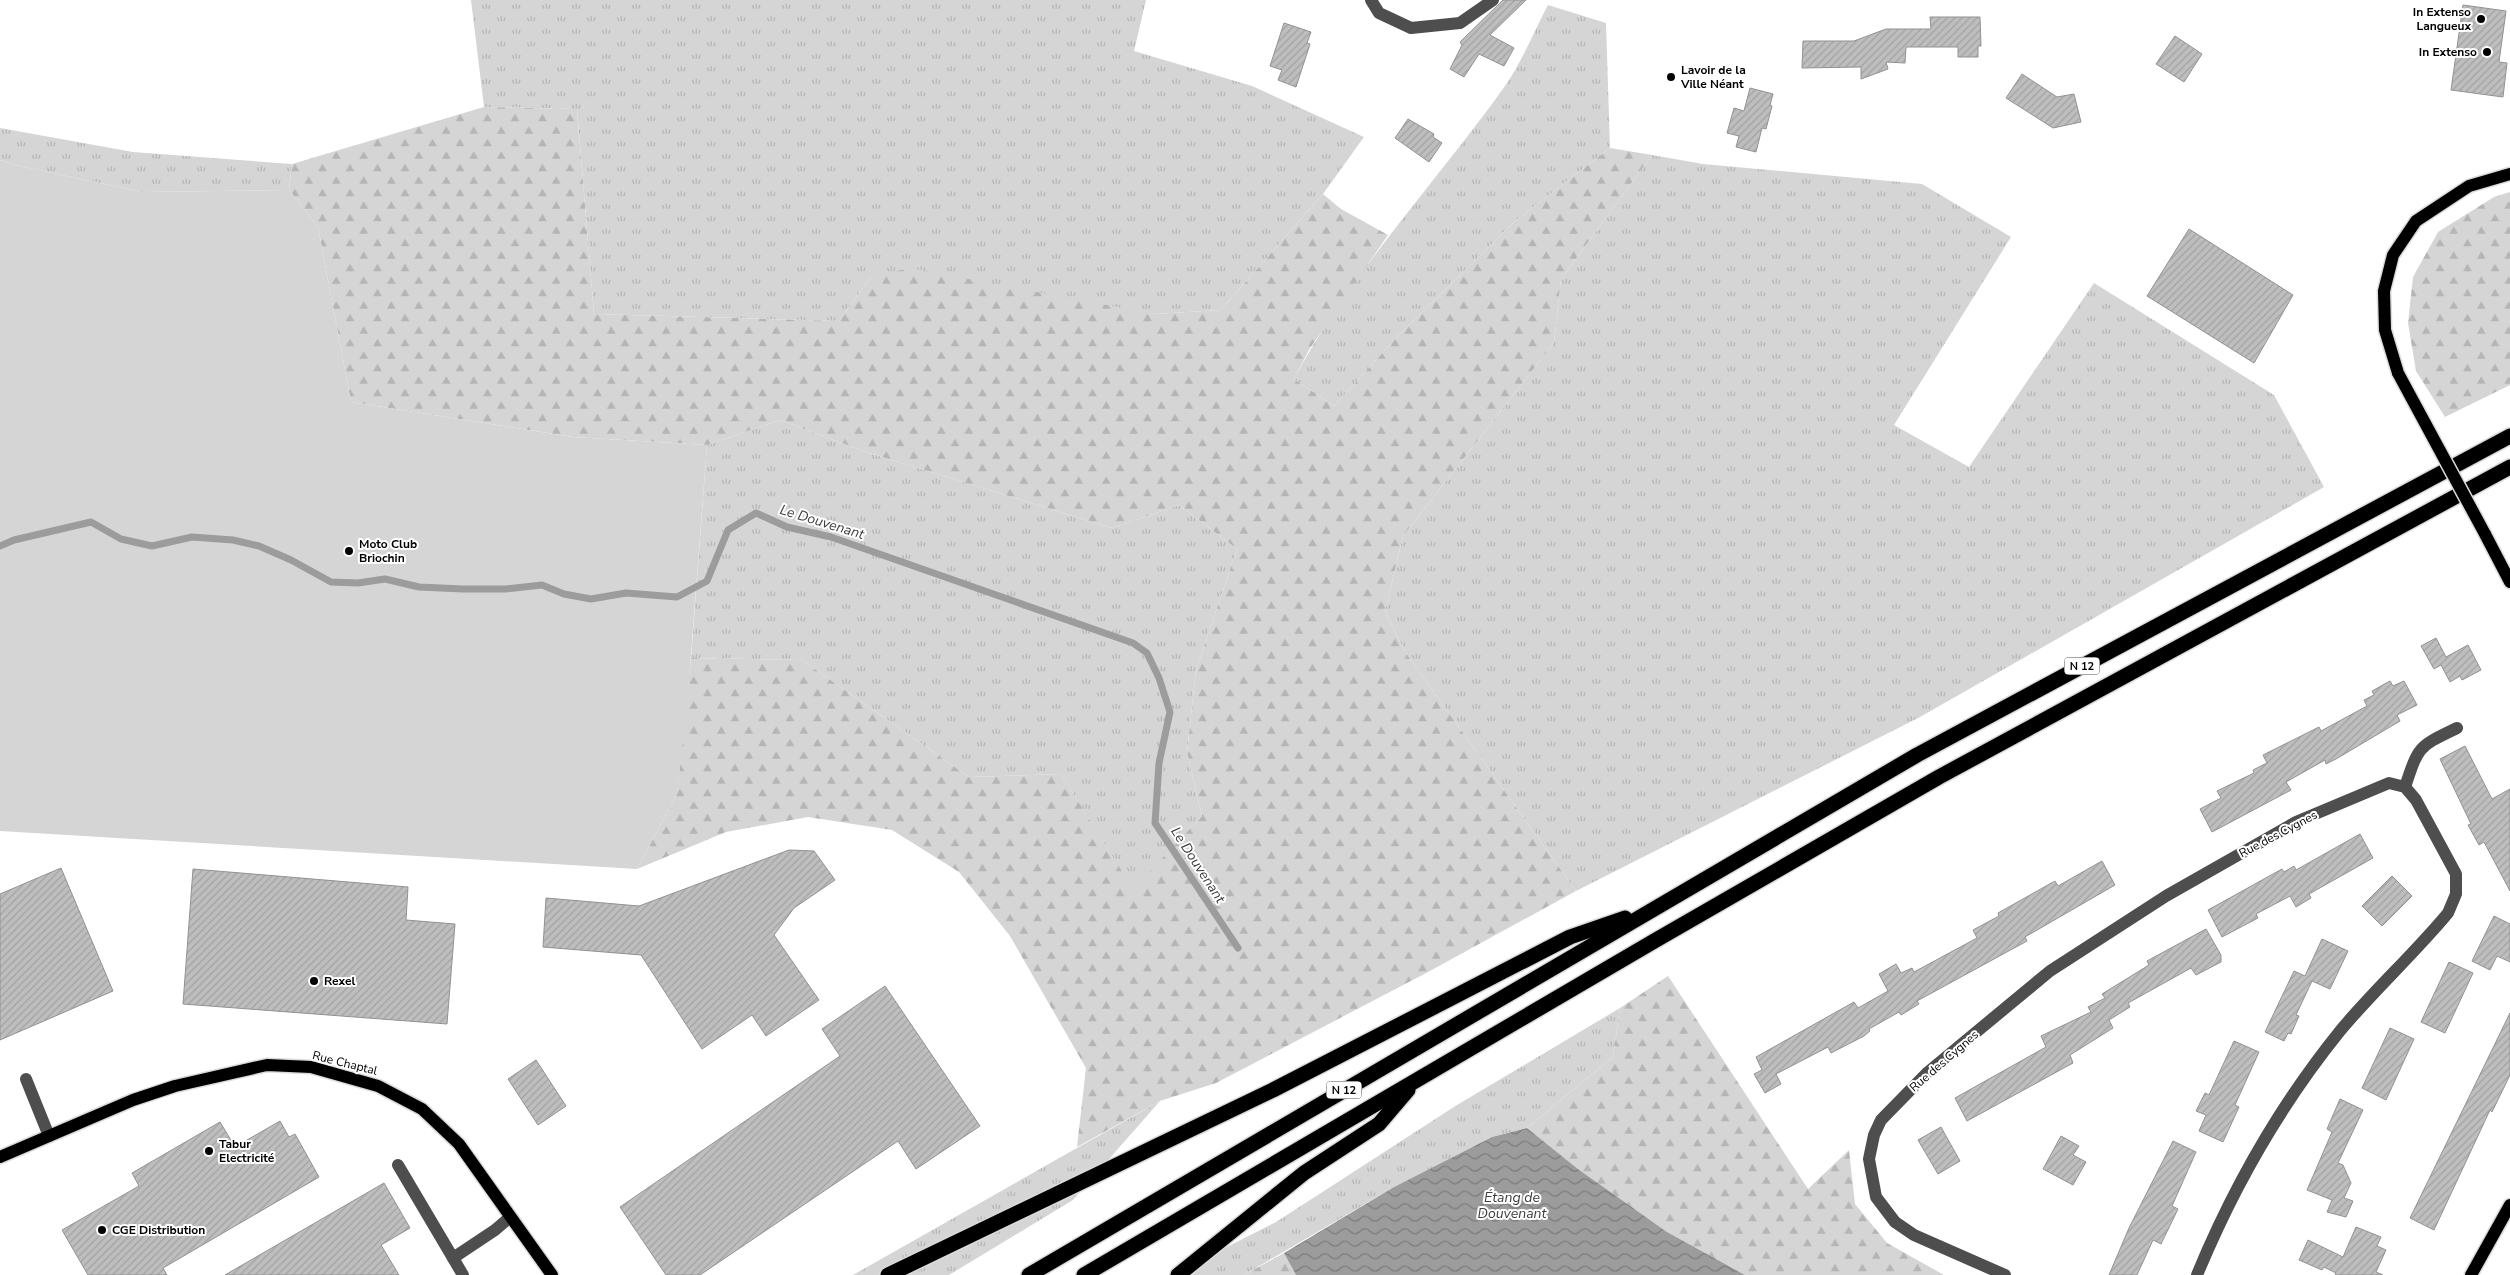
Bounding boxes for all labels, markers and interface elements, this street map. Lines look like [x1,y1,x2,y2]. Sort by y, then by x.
place label: In Extenso Langueux [2413,4,2471,34]
marker: In Extenso Langueux [2475,13,2487,25]
place label: In Extenso [2419,44,2477,60]
marker: In Extenso [2481,46,2493,58]
place label: Lavoir de la Ville Néant [1680,62,1746,92]
marker: Lavoir de la Ville Néant [1665,71,1677,83]
water label: Le Douvenant [777,500,868,544]
place label: Moto Club Briochin [359,536,417,566]
marker: Moto Club Briochin [343,545,355,557]
road number: N 12 [2064,658,2100,674]
street label: Rue des Cygnes [2236,807,2320,861]
water label: Le Douvenant [1166,823,1230,908]
place label: Rexel [324,973,355,989]
marker: Rexel [308,975,320,987]
street label: Rue des Cygnes [1906,1026,1982,1095]
street label: Rue Chaptal [311,1047,380,1079]
road number: N 12 [1326,1082,1362,1098]
place label: Tabur Electricité [219,1136,275,1166]
marker: Tabur Electricité [203,1145,215,1157]
water label: Étang de Douvenant [1478,1188,1547,1223]
place label: CGE Distribution [112,1222,205,1238]
marker: CGE Distribution [96,1224,108,1236]

